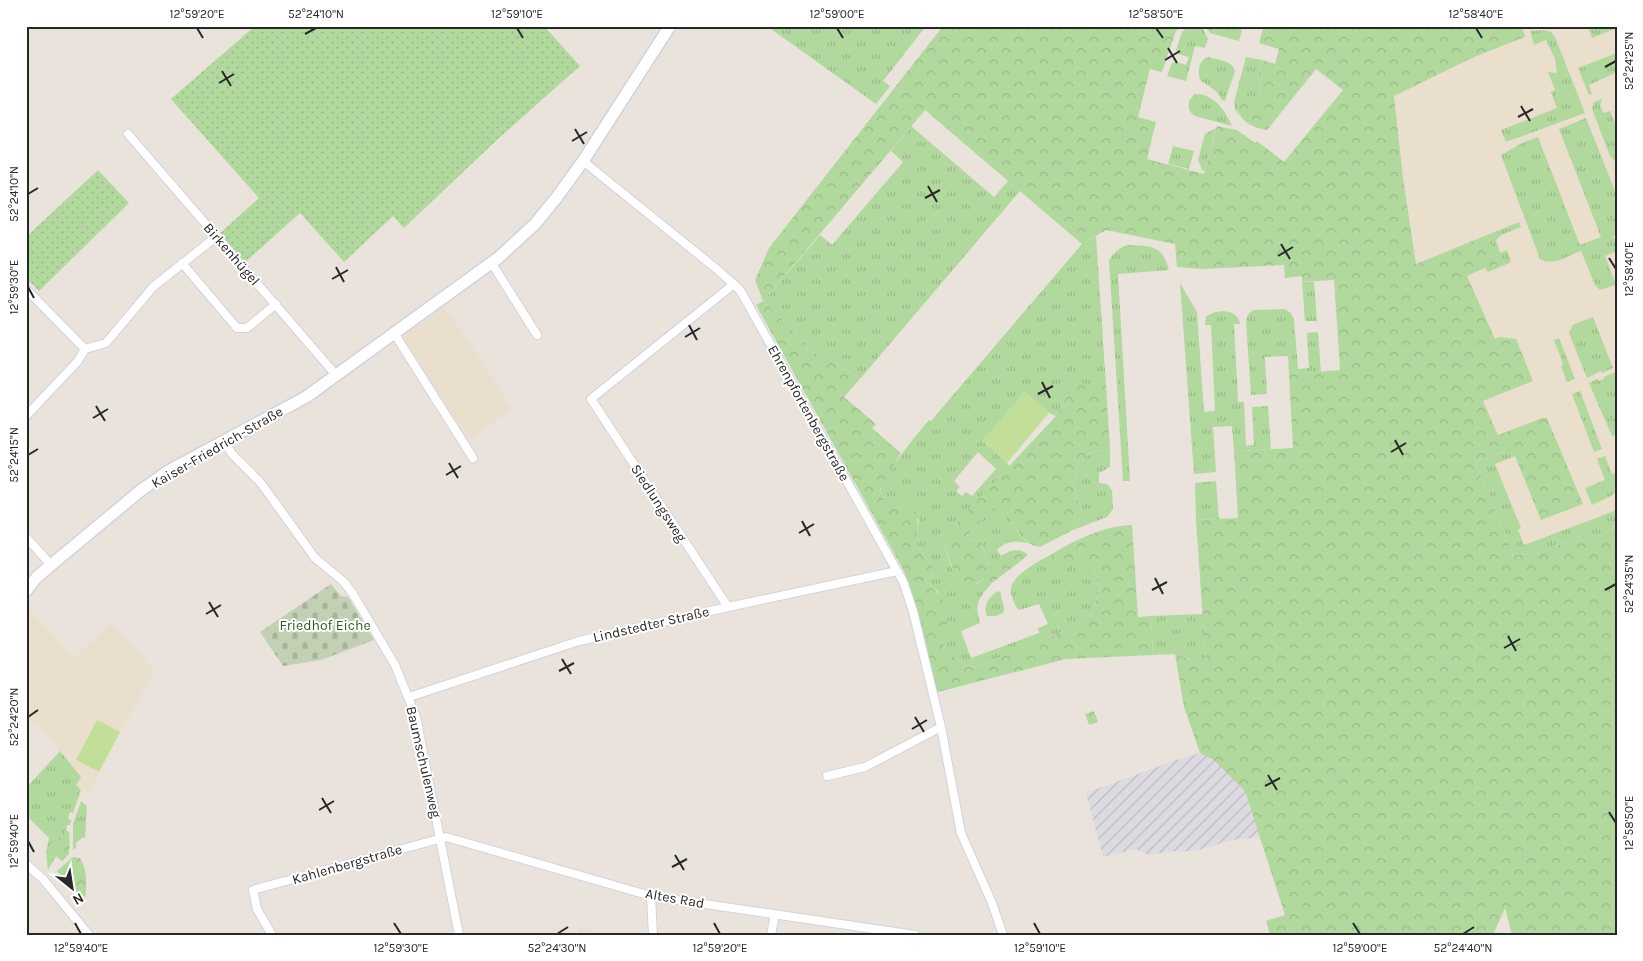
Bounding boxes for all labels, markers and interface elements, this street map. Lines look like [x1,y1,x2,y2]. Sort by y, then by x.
text: 12°59'20"E [170,7,224,21]
text: 52°24'10"N [288,7,344,21]
text: 12°59'10"E [491,7,543,21]
text: 12°59'00"E [809,7,865,21]
text: 12°58'50"E [1128,7,1184,21]
text: 12°58'40"E [1448,7,1504,21]
text: 52°24'25"N [1622,32,1636,90]
text: 52°24'10"N [7,166,21,222]
street label: Birkenhügel [200,220,263,289]
text: 12°58'40"E [1622,241,1636,297]
text: 12°59'30"E [7,260,21,314]
street label: Ehrenpfortenbergstraße [764,342,853,484]
street label: Kaiser-Friedrich-Straße [148,403,286,492]
text: 52°24'15"N [7,427,21,483]
street label: Siedlungsweg [627,461,690,545]
text: 52°24'35"N [1622,555,1636,613]
street label: Lindstedter Straße [591,603,711,646]
park label: Friedhof Eiche [279,617,371,634]
text: 52°24'20"N [7,687,21,747]
street label: Baumschulenweg [402,705,445,820]
text: 12°58'50"E [1622,795,1636,851]
text: 12°59'40"E [7,814,21,868]
street label: Kahlenbergstraße [290,841,404,888]
north arrow [48,864,98,914]
street label: Altes Rad [644,885,706,912]
text: N [70,889,87,909]
text: 12°59'40"E [54,941,108,955]
text: 12°59'30"E [374,941,428,955]
text: 52°24'30"N [527,941,587,955]
text: 12°59'20"E [693,941,747,955]
text: 12°59'10"E [1014,941,1066,955]
text: 12°59'00"E [1332,941,1388,955]
text: 52°24'40"N [1434,941,1492,955]

